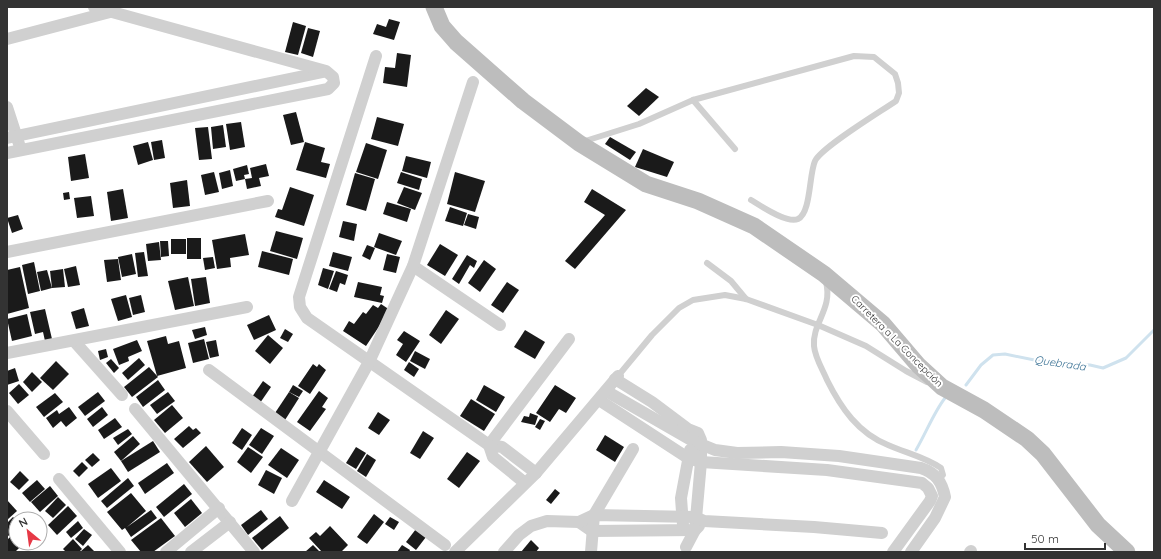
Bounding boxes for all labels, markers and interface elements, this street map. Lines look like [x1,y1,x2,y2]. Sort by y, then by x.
street label: Carretera a La Concepción [848,292,946,390]
water label: Quebrada [1033,352,1088,374]
north arrow [8,511,48,551]
text: N [16,514,30,530]
scale bar [1025,525,1105,551]
text: 50 m [1031,531,1059,546]

